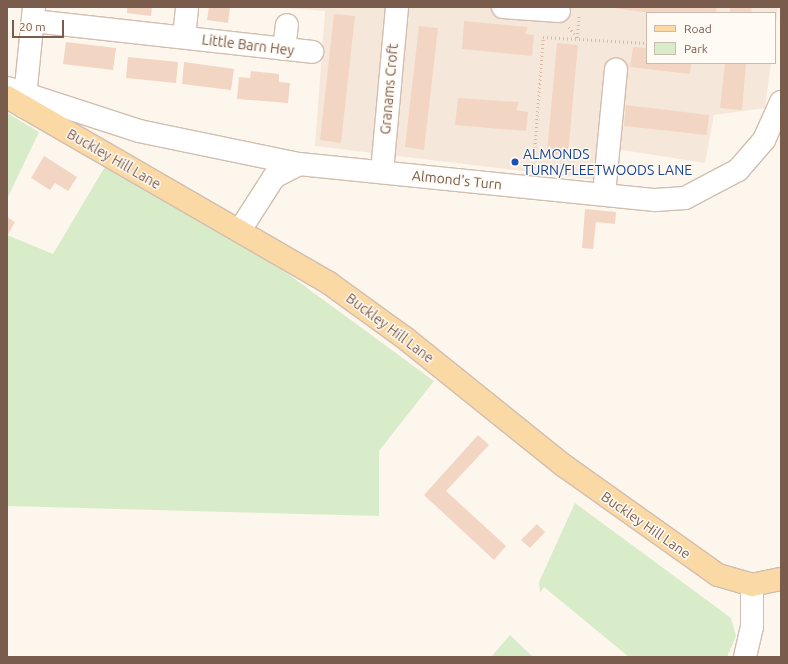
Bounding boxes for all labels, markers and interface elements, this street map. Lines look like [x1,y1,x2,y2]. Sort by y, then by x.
scale bar [14,12,66,38]
legend [646,12,776,64]
text: 20 m [19,20,46,33]
text: Road [684,22,712,35]
street label: Little Barn Hey [201,31,295,59]
text: Park [684,42,708,55]
street label: Granams Croft [377,43,401,135]
street label: Buckley Hill Lane [64,125,164,193]
place label: ALMONDS TURN/FLEETWOODS LANE [523,146,692,178]
marker: ALMONDS TURN/FLEETWOODS LANE [510,157,520,167]
street label: Almond's Turn [411,167,503,193]
street label: Buckley Hill Lane [343,290,437,366]
street label: Buckley Hill Lane [598,488,694,562]

